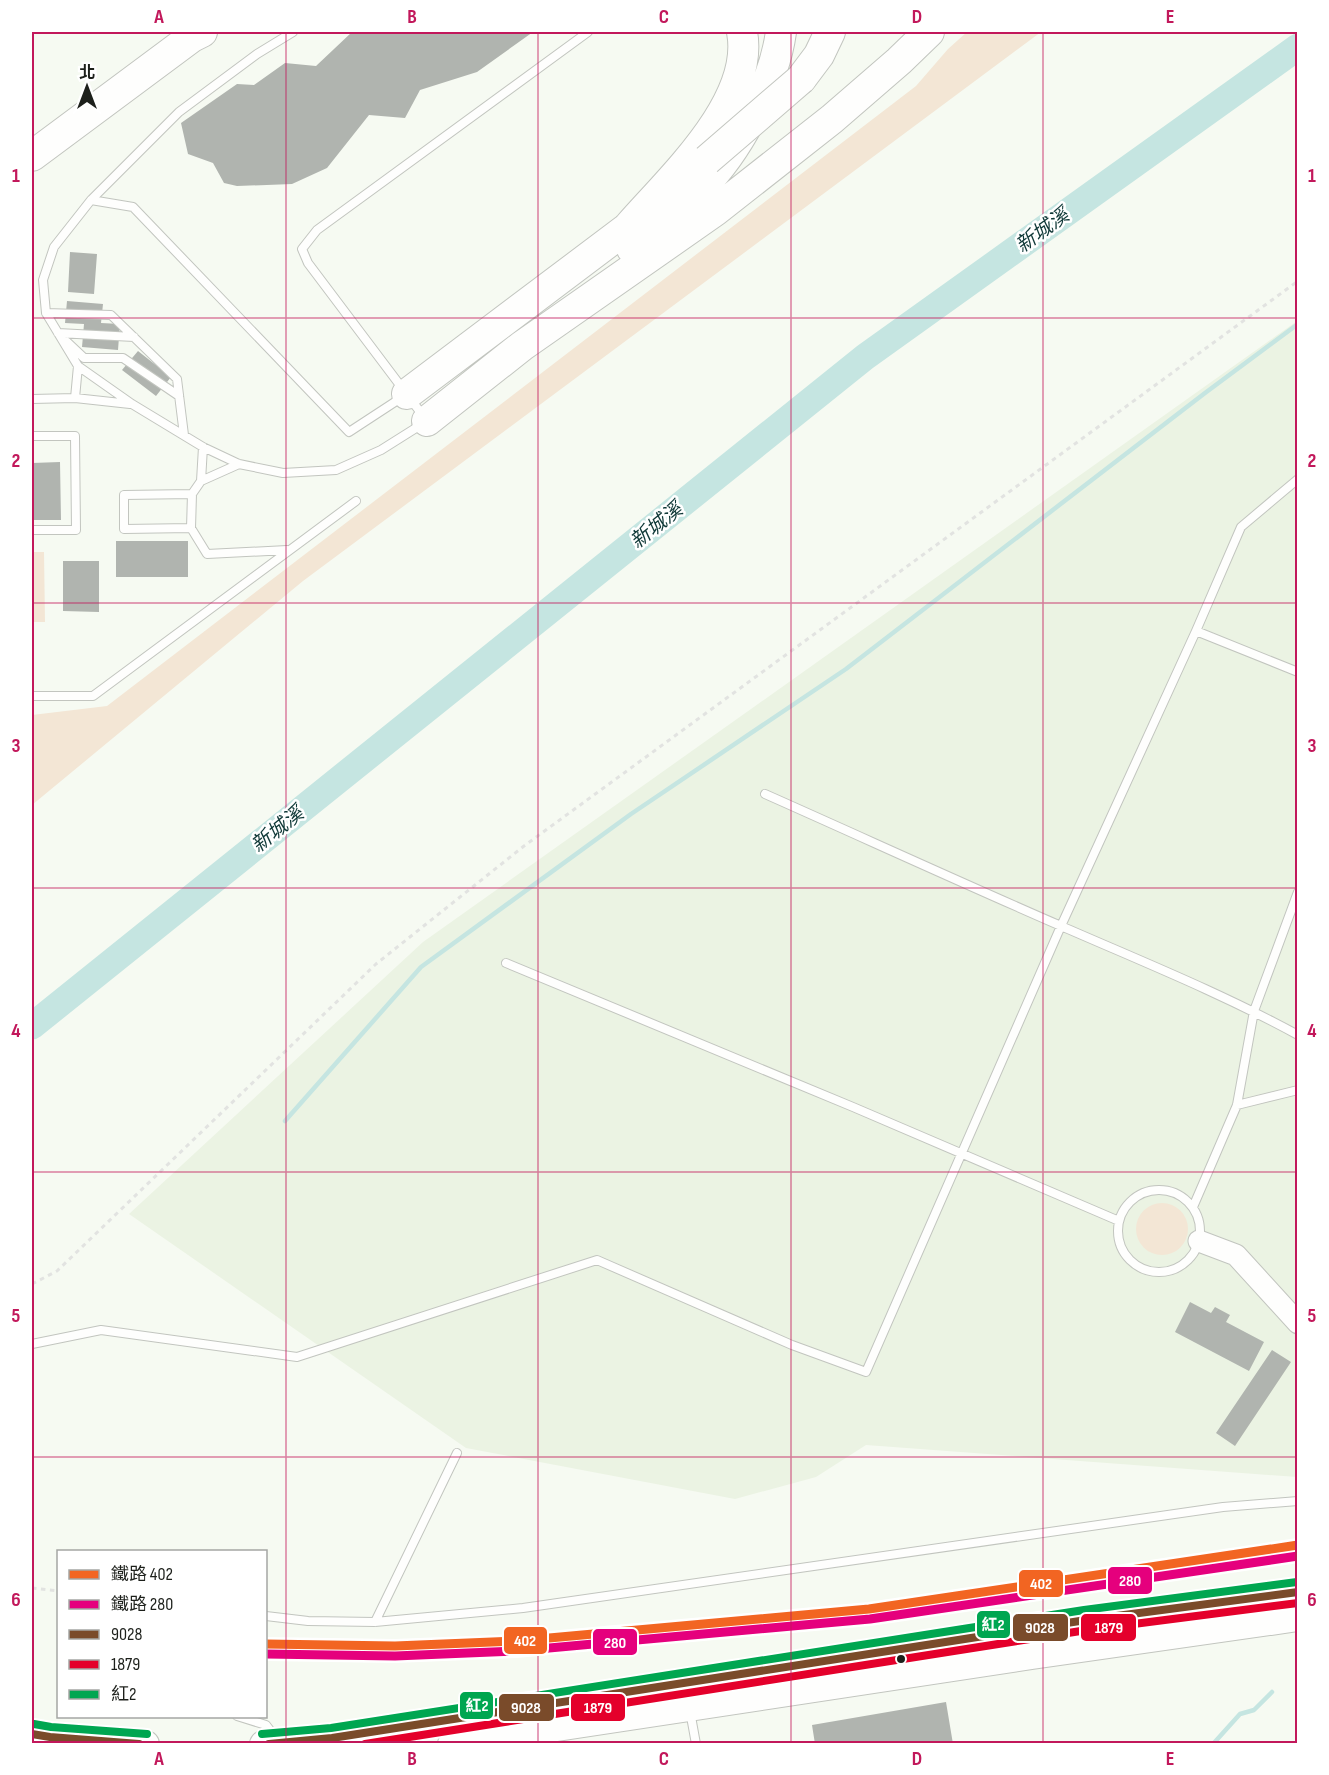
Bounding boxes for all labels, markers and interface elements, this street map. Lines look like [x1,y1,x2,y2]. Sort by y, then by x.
text: A [153,5,164,29]
text: B [407,5,417,29]
text: C [659,5,669,29]
text: D [912,5,922,29]
text: E [1166,5,1174,29]
north arrow [57,57,117,117]
text: 北 [79,64,95,83]
text: 1 [12,164,20,188]
text: 1 [1308,164,1316,188]
water label: 新城溪 [1011,202,1076,258]
text: 2 [12,449,20,473]
text: 2 [1308,449,1316,473]
water label: 新城溪 [626,496,690,554]
text: 3 [12,734,21,758]
text: 3 [1308,734,1317,758]
water label: 新城溪 [247,800,311,858]
text: 4 [11,1019,21,1043]
text: 4 [1307,1019,1317,1043]
text: 5 [12,1304,21,1328]
text: 5 [1308,1304,1317,1328]
legend [57,1550,267,1718]
text: 鐵路 402 [111,1564,173,1585]
line badge: 280 [1107,1566,1153,1595]
line badge: 402 [1018,1569,1064,1598]
text: 280 [1119,1572,1141,1591]
text: 402 [1030,1575,1052,1594]
text: 6 [11,1588,21,1612]
text: 6 [1307,1588,1317,1612]
text: 鐵路 280 [111,1594,173,1615]
line badge: 紅2 [976,1610,1011,1639]
line badge: 9028 [1012,1613,1069,1642]
line badge: 1879 [1080,1613,1137,1642]
text: 紅2 [981,1616,1005,1635]
text: 9028 [1025,1619,1055,1638]
text: 1879 [1095,1619,1123,1638]
text: 9028 [111,1624,142,1645]
line badge: 402 [503,1626,548,1655]
line badge: 280 [592,1628,638,1656]
text: 402 [514,1632,536,1651]
text: 280 [604,1634,626,1653]
unlabelled marker [895,1653,907,1665]
text: 1879 [111,1654,140,1675]
text: 紅2 [111,1684,136,1705]
line badge: 紅2 [459,1691,494,1720]
line badge: 9028 [498,1693,555,1722]
line badge: 1879 [570,1693,626,1722]
text: 紅2 [465,1697,489,1716]
text: 9028 [511,1699,541,1718]
text: 1879 [584,1699,612,1718]
text: A [153,1747,164,1771]
text: B [407,1747,417,1771]
text: C [659,1747,669,1771]
text: D [912,1747,922,1771]
text: E [1166,1747,1174,1771]

